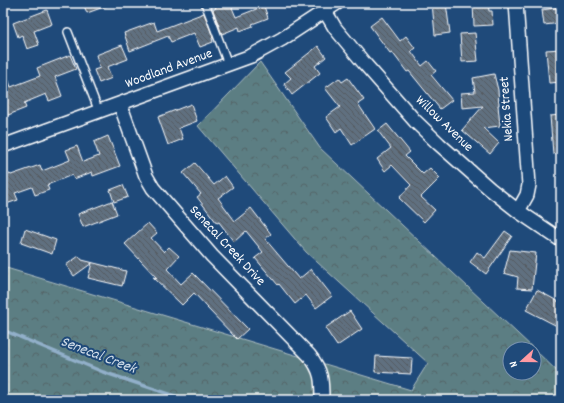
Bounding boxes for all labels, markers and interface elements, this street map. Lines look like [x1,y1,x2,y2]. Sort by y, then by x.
street label: Woodland Avenue [123,44,215,94]
street label: Nekia Street [495,76,519,142]
street label: Willow Avenue [410,91,478,157]
street label: Senecal Creek Drive [184,201,270,291]
water label: Senecal Creek [57,332,141,381]
north arrow [502,341,542,381]
text: N [506,358,523,369]

